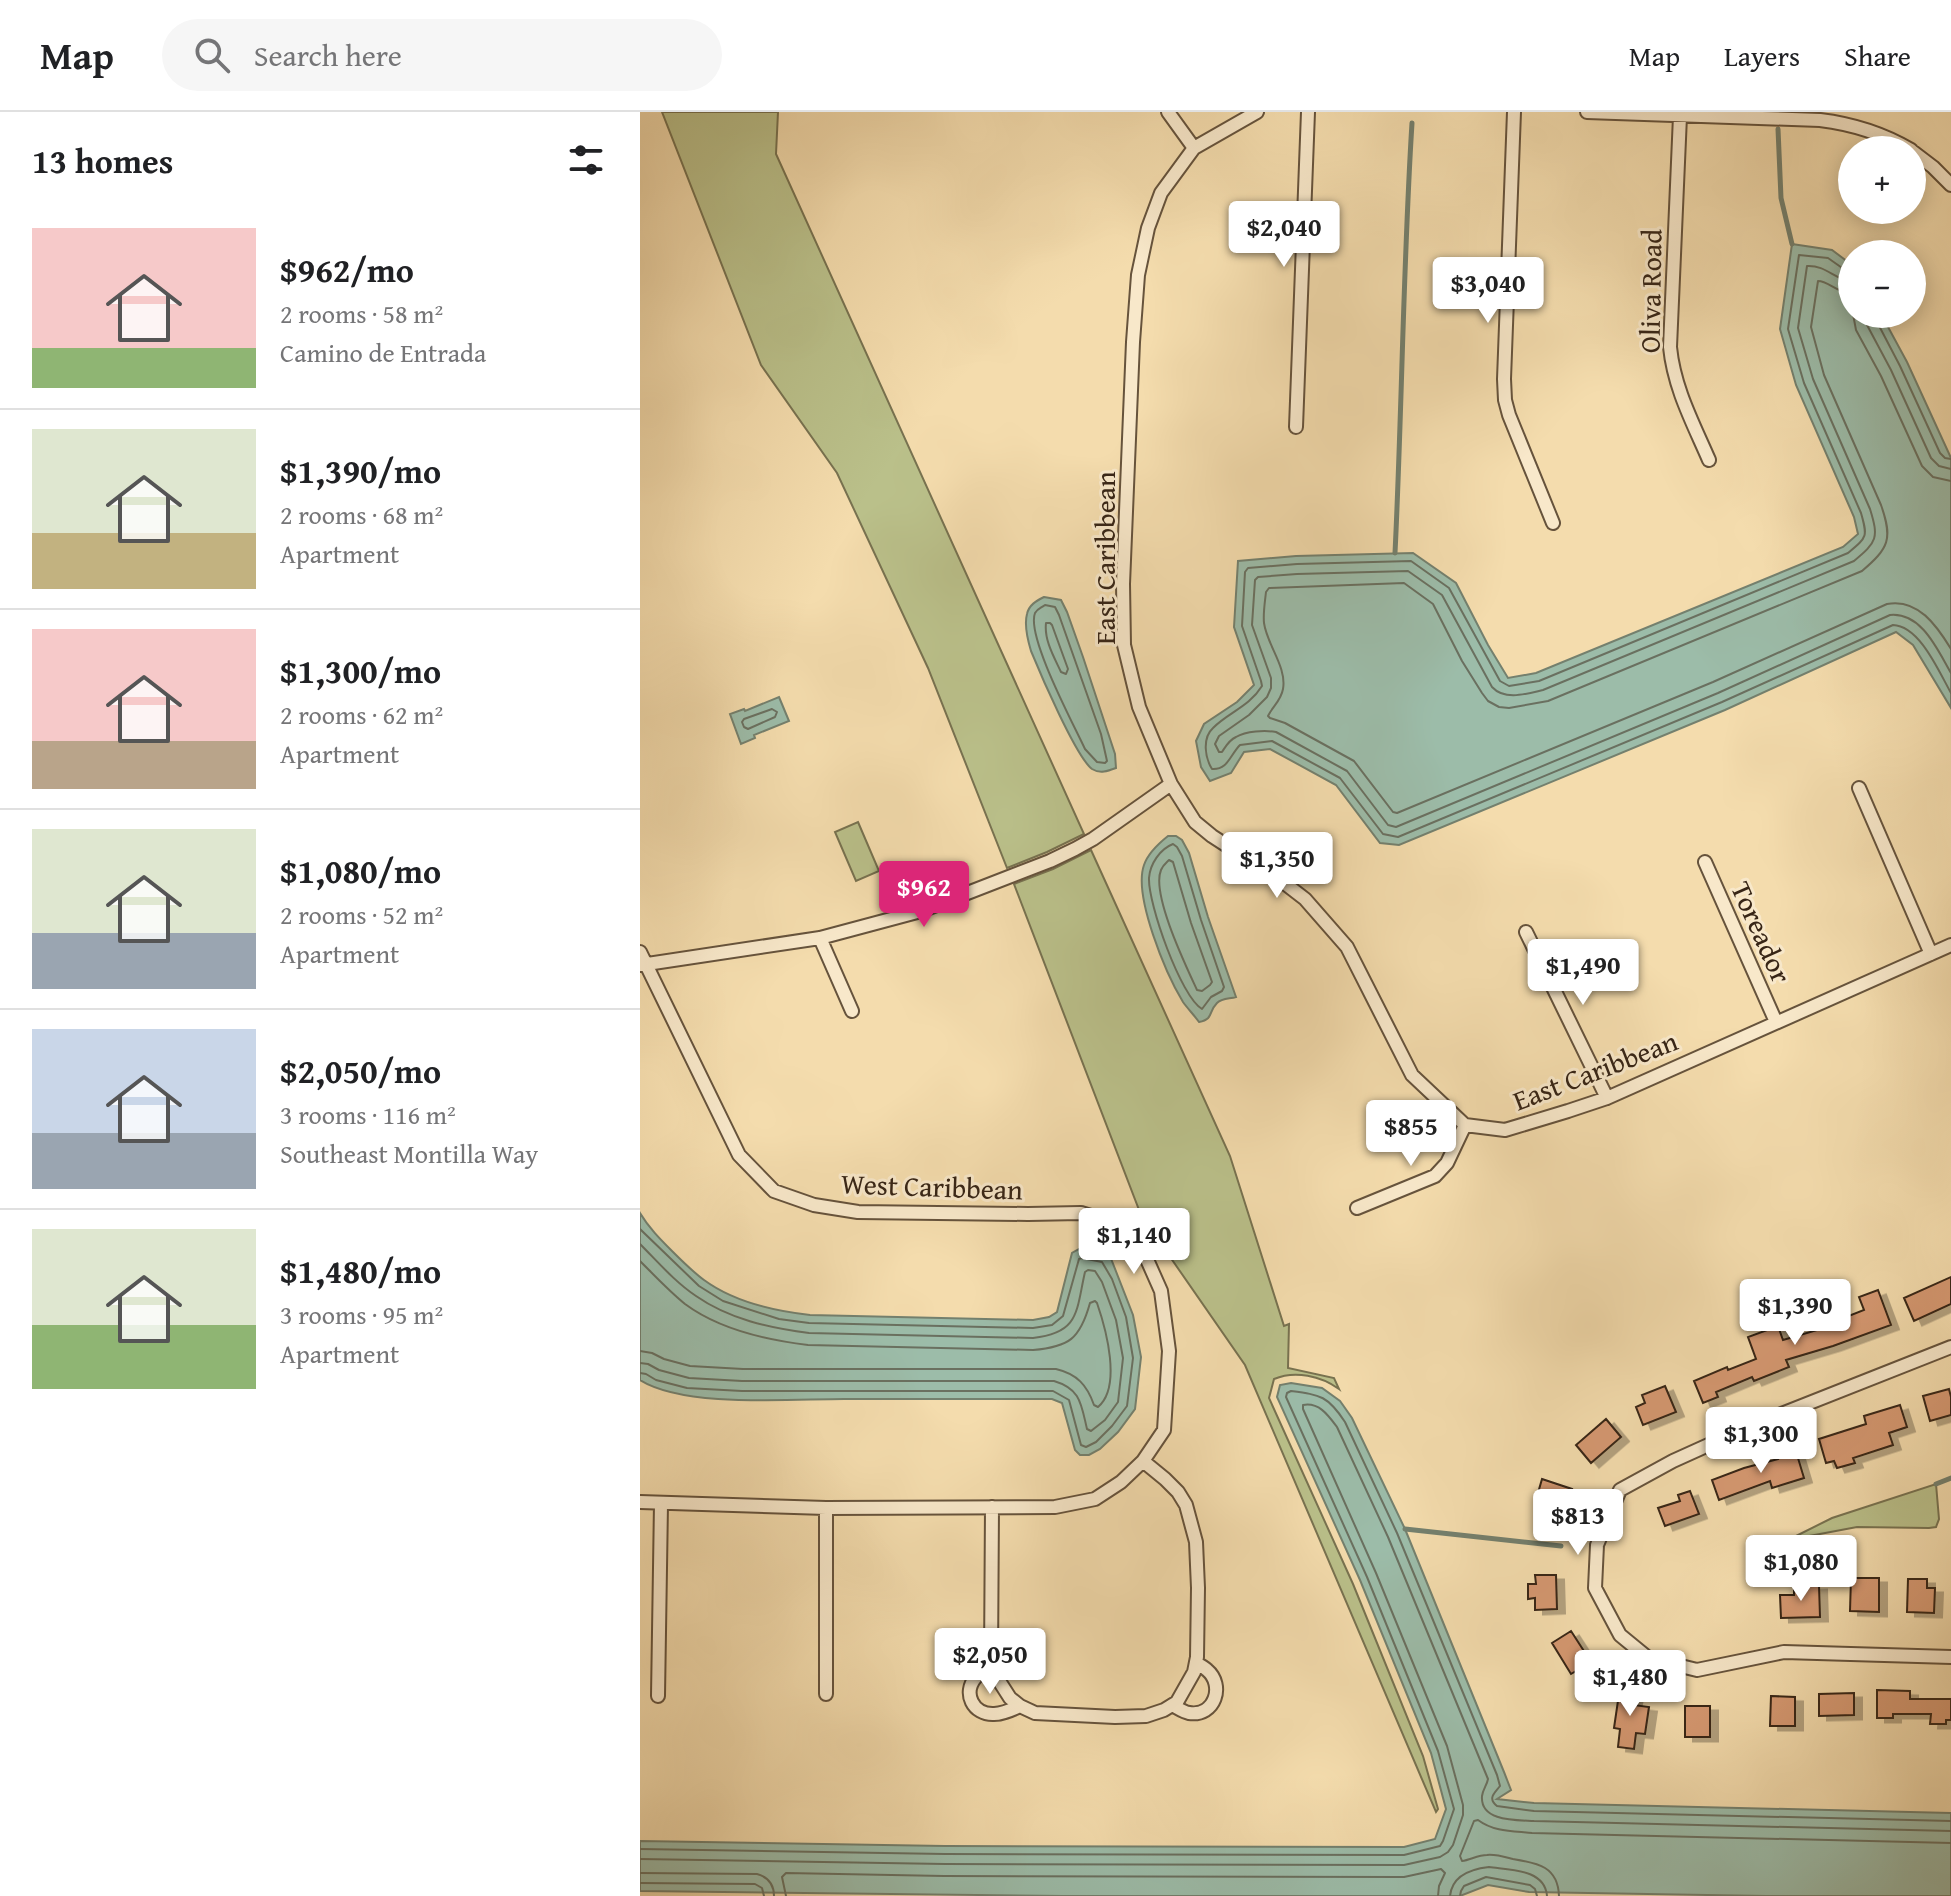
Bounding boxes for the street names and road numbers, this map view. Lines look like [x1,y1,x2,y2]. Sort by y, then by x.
street label: Oliva Road [1628,229,1672,353]
street label: East Caribbean [1084,471,1125,645]
street label: Toreador [1721,875,1803,990]
street label: East Caribbean [1507,1020,1684,1120]
street label: West Caribbean [840,1162,1024,1210]

